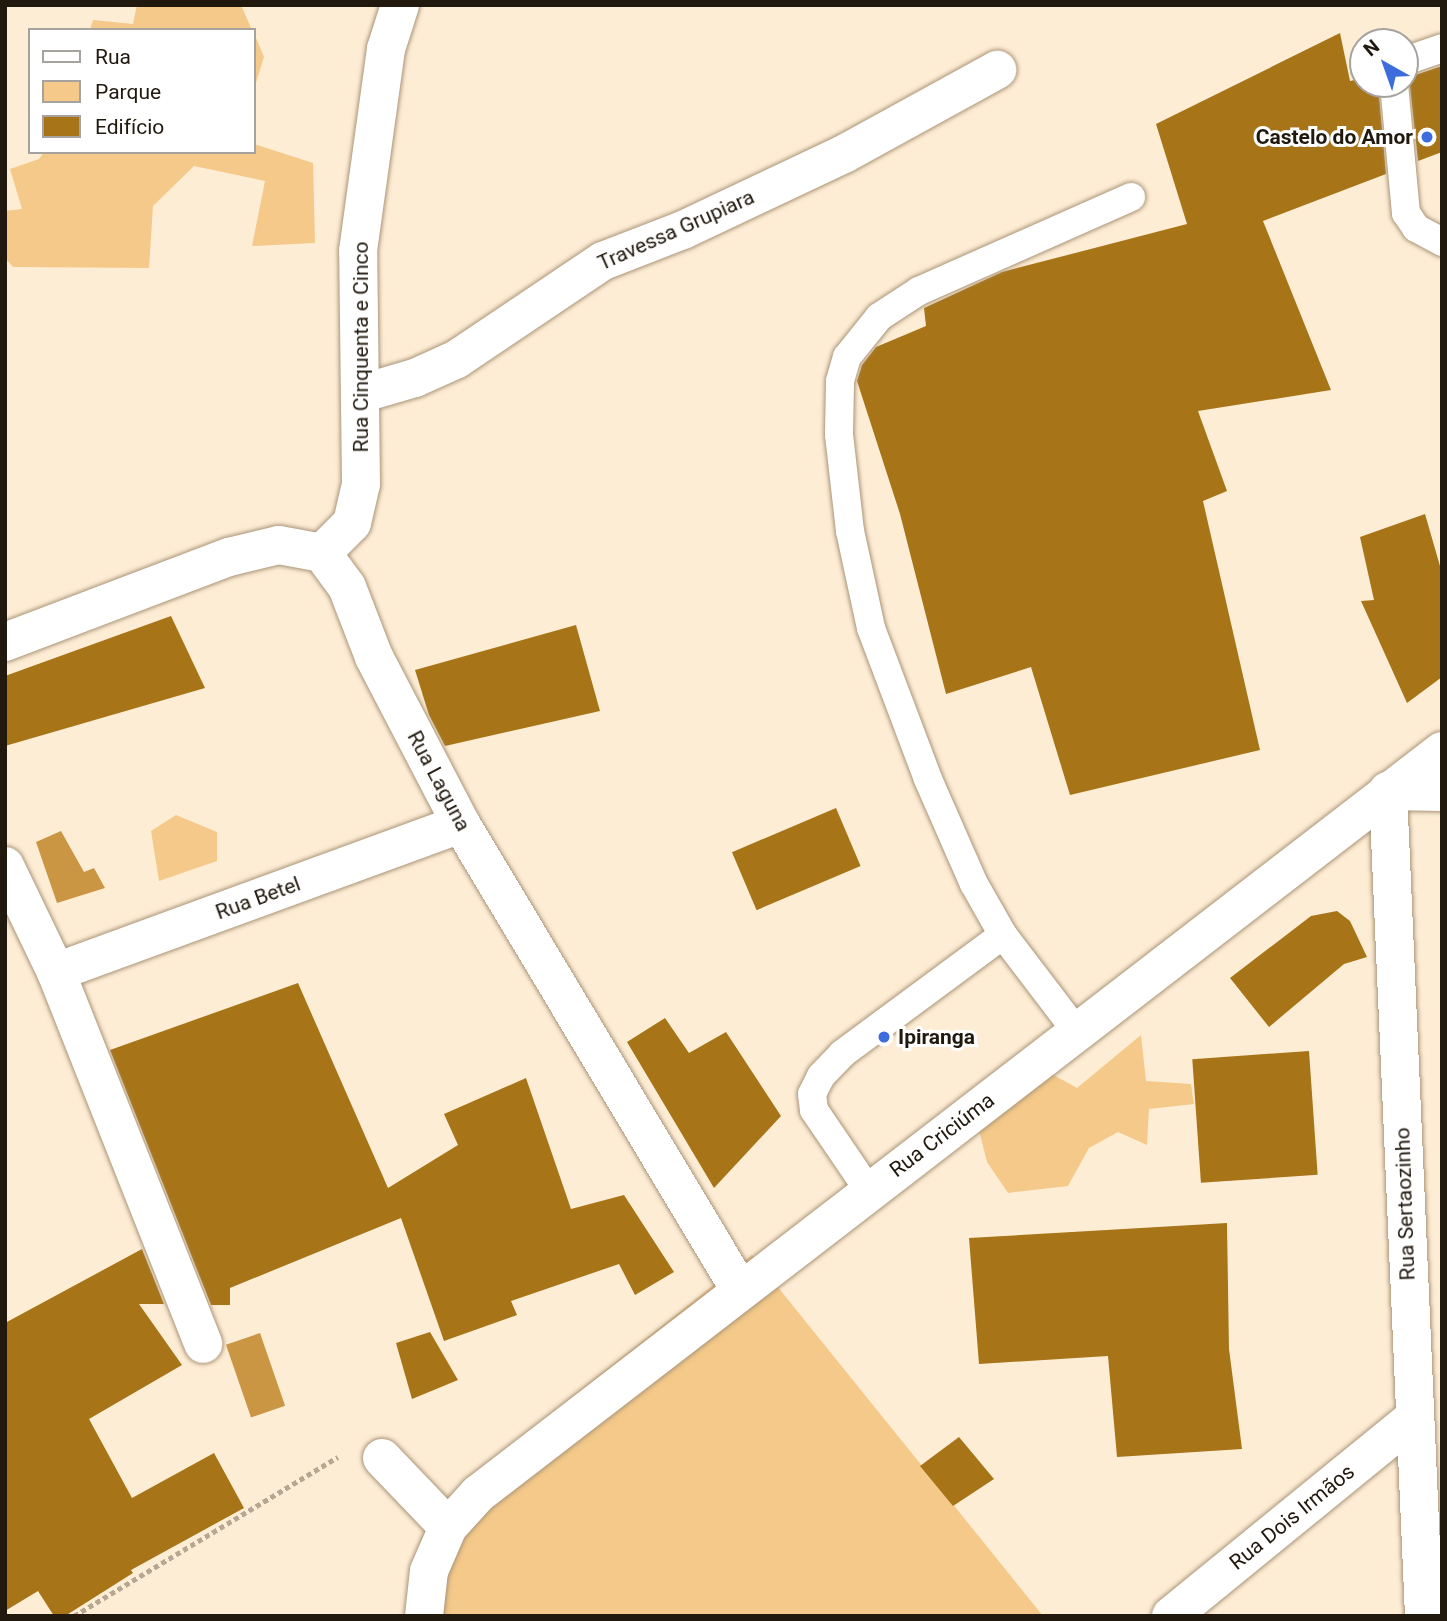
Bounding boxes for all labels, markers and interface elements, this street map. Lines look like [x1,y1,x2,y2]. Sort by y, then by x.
legend [28,28,256,154]
north arrow [1349,28,1419,98]
text: N [1359,35,1384,61]
text: Rua [95,45,131,69]
text: Parque [95,80,161,104]
text: Edifício [95,115,164,139]
place label: Castelo do Amor [1256,124,1413,150]
marker: Castelo do Amor [1419,129,1435,145]
street label: Travessa Grupiara [594,184,758,276]
street label: Rua Cinquenta e Cinco [348,242,374,452]
street label: Rua Laguna [402,726,476,836]
street label: Rua Betel [212,871,304,925]
place label: Ipiranga [898,1024,975,1050]
marker: Ipiranga [876,1029,892,1045]
street label: Rua Criciúma [885,1087,999,1183]
street label: Rua Sertaozinho [1390,1127,1420,1281]
street label: Rua Dois Irmãos [1224,1459,1360,1575]

